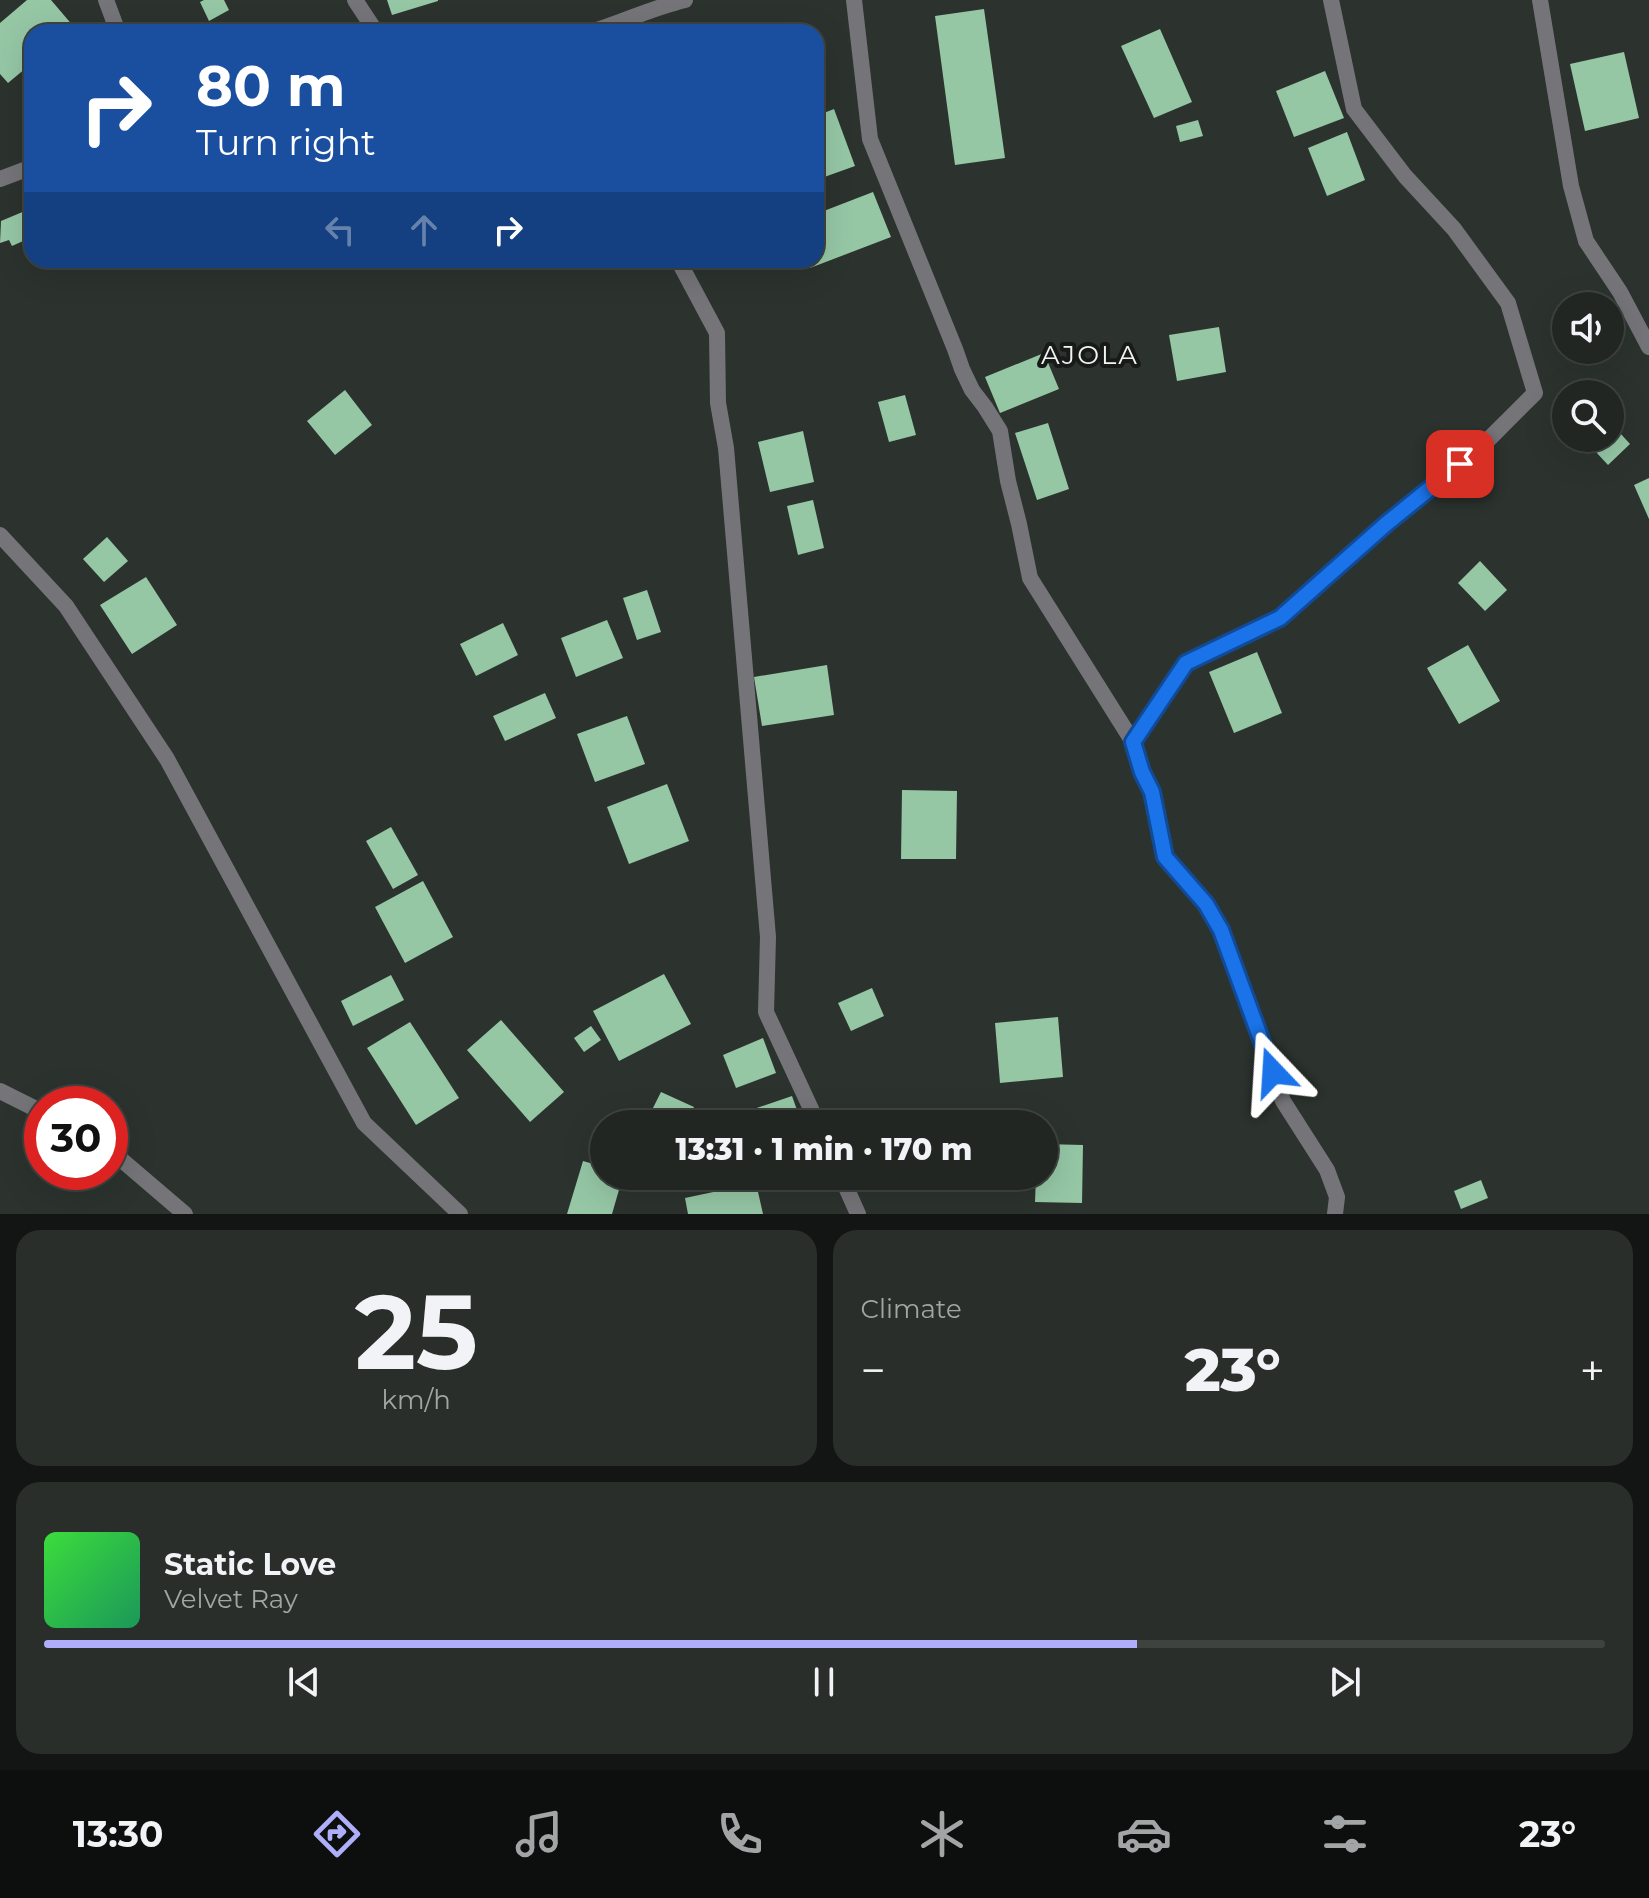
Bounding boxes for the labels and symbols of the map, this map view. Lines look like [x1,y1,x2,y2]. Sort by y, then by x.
district label: AJOLA [1041,339,1139,371]
pin [1426,430,1494,498]
position arrow [1231,1030,1315,1114]
speed limit sign: 30 [24,1086,128,1190]

